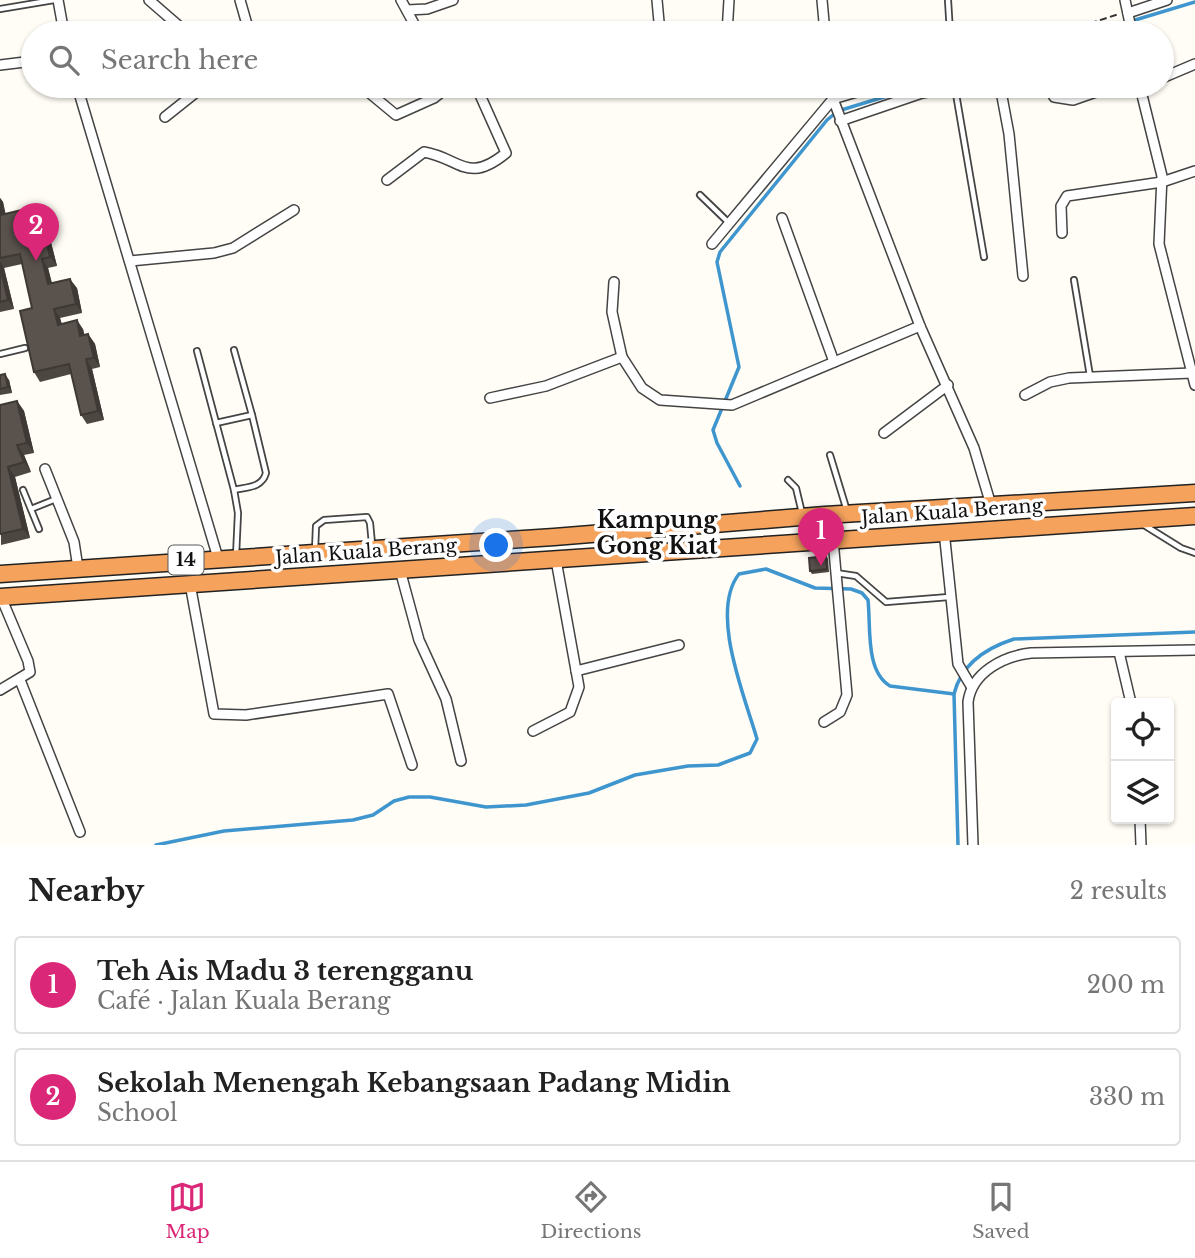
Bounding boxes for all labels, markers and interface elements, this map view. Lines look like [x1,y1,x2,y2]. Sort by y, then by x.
search box [21,21,1174,98]
icon: search [45,41,83,79]
text: Search here [101,44,258,76]
pin: 2 [13,203,59,261]
street label: Jalan Kuala Berang [857,494,1044,530]
district label: Kampung Gong Kiat [596,506,718,560]
pin: 1 [798,508,844,566]
your location [479,528,513,562]
street label: Jalan Kuala Berang [271,534,458,570]
road number: 14 [168,546,204,574]
map controls [1111,698,1174,824]
button: locate [1111,698,1174,761]
button: layers [1111,761,1174,824]
text: Nearby [28,872,144,909]
text: 2 results [1070,877,1167,905]
text: Teh Ais Madu 3 terengganu [97,955,473,987]
text: 1 [48,971,58,999]
text: 200 m [1087,971,1165,999]
text: Café · Jalan Kuala Berang [97,987,391,1015]
text: Sekolah Menengah Kebangsaan Padang Midin [97,1067,731,1099]
text: 2 [46,1083,60,1111]
text: 330 m [1089,1083,1165,1111]
text: School [97,1099,178,1127]
tab: Map [165,1178,210,1243]
tab: Directions [540,1178,641,1243]
tab: Saved [972,1178,1030,1243]

